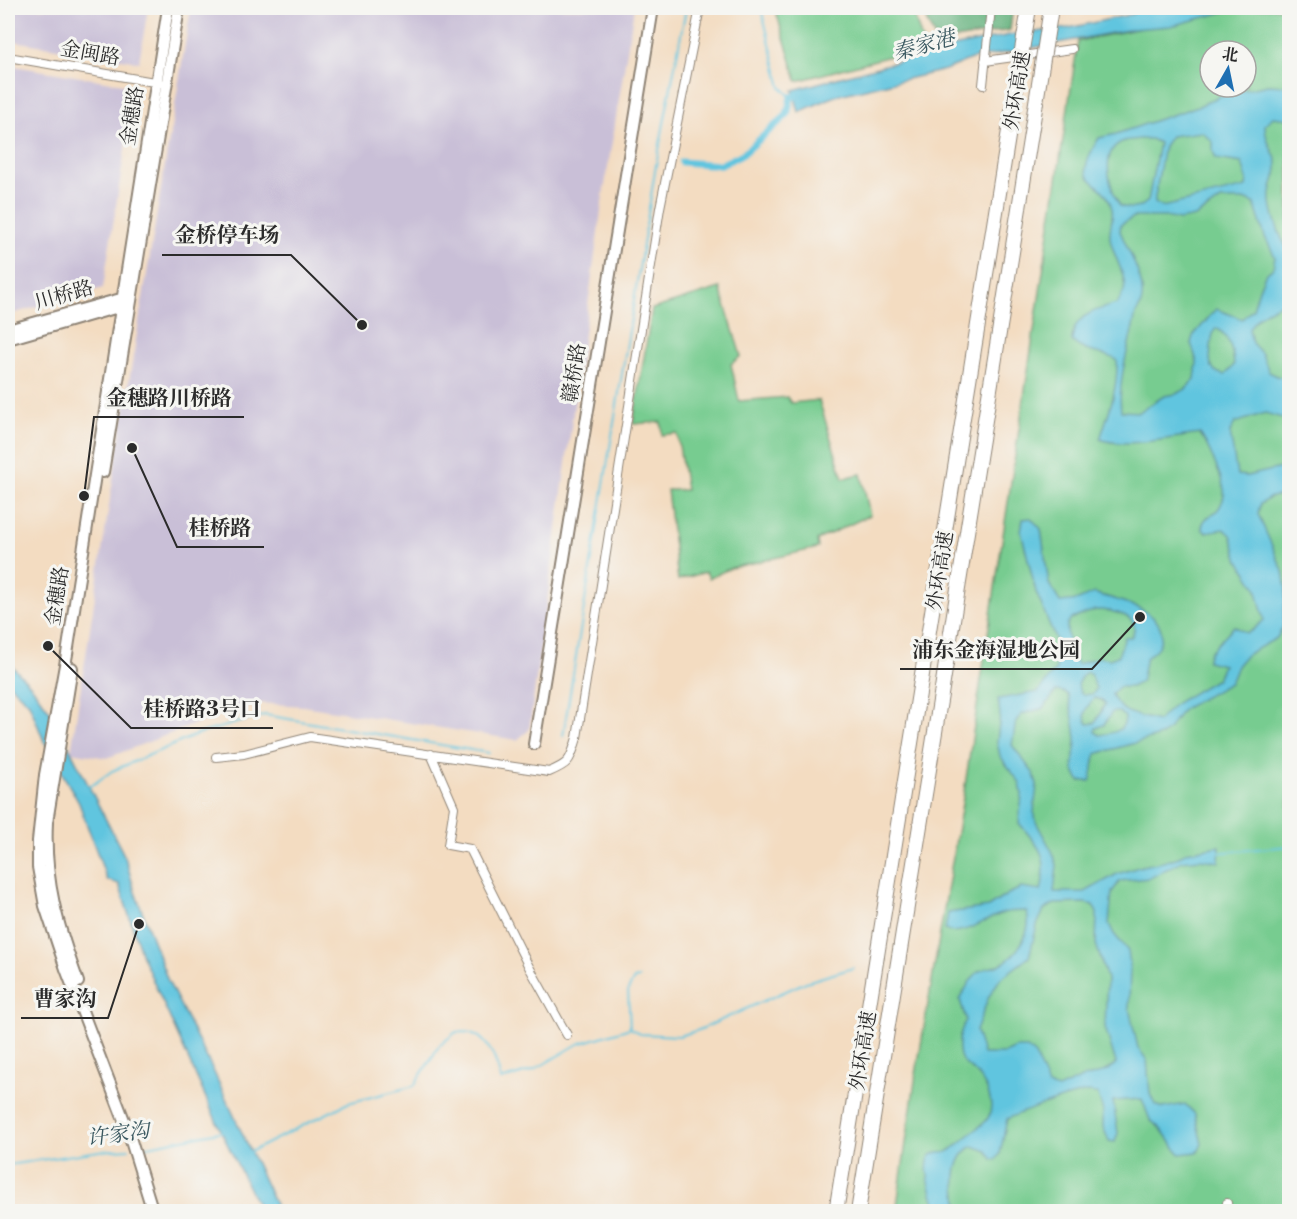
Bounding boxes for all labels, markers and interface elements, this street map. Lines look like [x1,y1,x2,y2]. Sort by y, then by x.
water label: 秦家港 [890,25,961,67]
street label: 金闽路 [58,36,122,72]
north arrow [1198,39,1258,99]
text: 北 [1221,44,1240,66]
street label: 外环高速 [999,50,1037,132]
street label: 金穗路 [116,84,150,148]
callout: 金桥停车场 [162,216,291,255]
text: 金桥停车场 [175,223,280,249]
street label: 川桥路 [32,276,96,316]
street label: 赣桥路 [558,341,592,405]
callout: 金穗路川桥路 [94,378,244,417]
text: 金穗路川桥路 [106,386,232,412]
callout: 桂桥路 [177,508,264,547]
text: 桂桥路 [189,516,252,542]
street label: 外环高速 [922,530,960,612]
street label: 金穗路 [41,564,75,628]
callout: 浦东金海湿地公园 [900,630,1092,669]
text: 浦东金海湿地公园 [912,638,1080,664]
callout: 桂桥路3号口 [131,689,273,728]
text: 桂桥路3号口 [143,697,261,723]
callout: 曹家沟 [21,979,108,1018]
text: 曹家沟 [34,987,97,1013]
street label: 外环高速 [845,1010,883,1092]
water label: 许家沟 [85,1117,154,1152]

